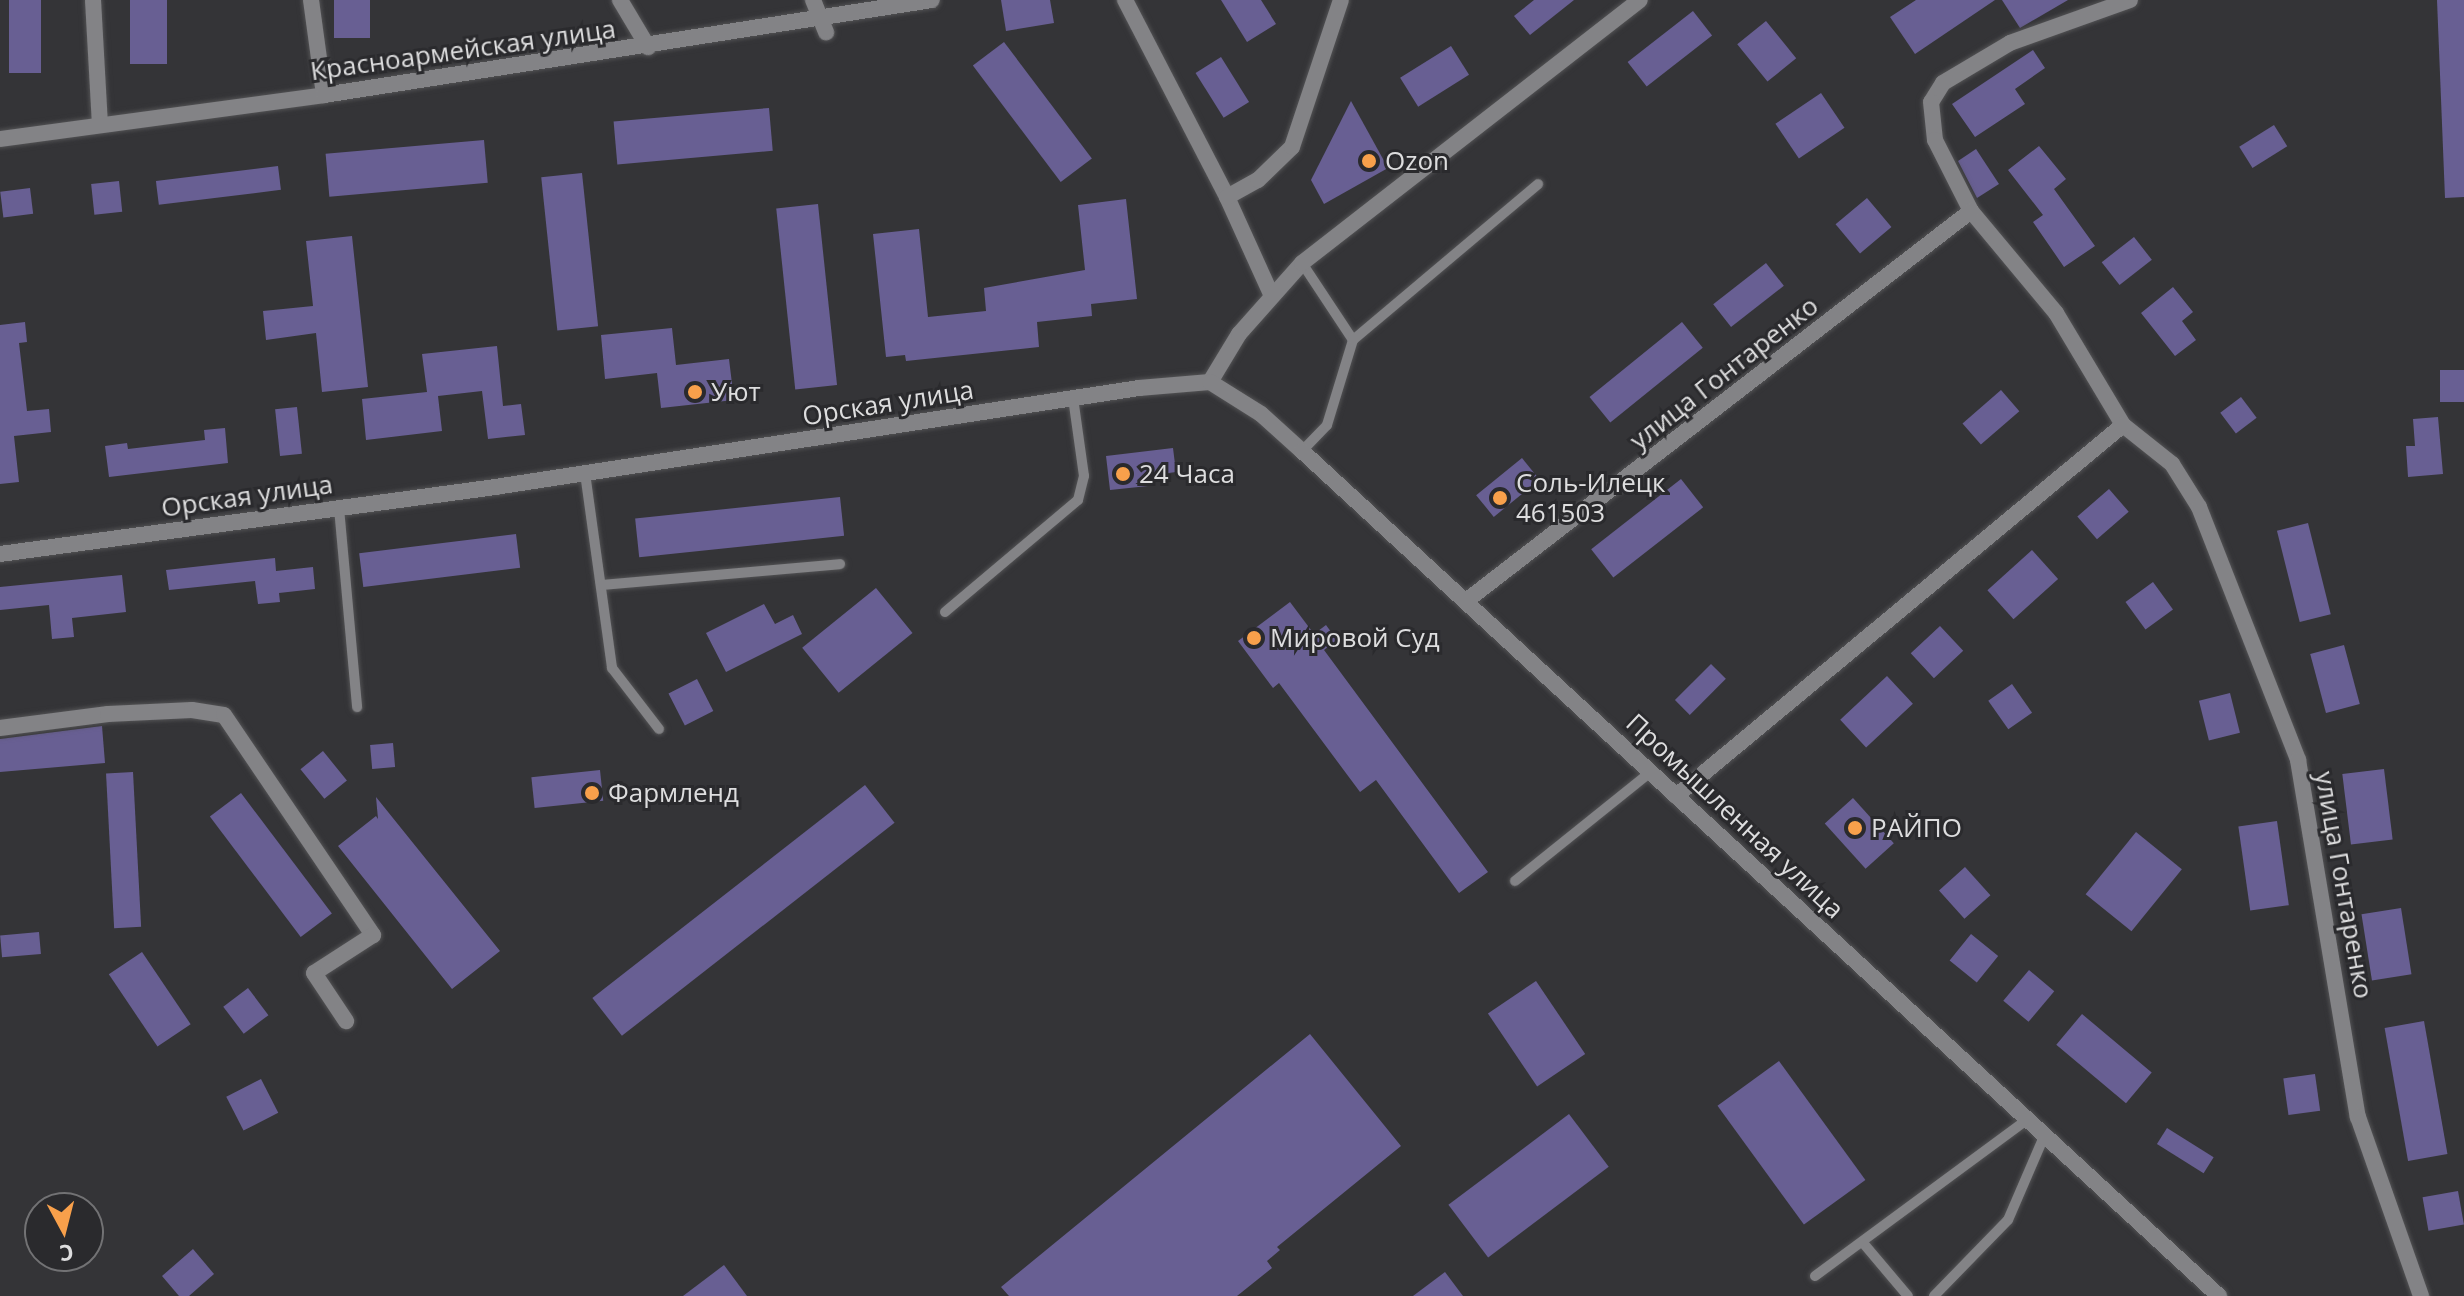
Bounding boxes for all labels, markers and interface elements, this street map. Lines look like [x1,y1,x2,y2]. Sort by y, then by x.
street label: Красноармейская улица [308,13,618,87]
place label: Ozon [1385,145,1449,177]
marker: Ozon [1360,152,1378,170]
street label: улица Гонтаренко [1624,290,1824,456]
street label: Орская улица [800,374,976,432]
place label: Уют [711,376,761,408]
marker: Уют [686,383,704,401]
place label: 24 Часа [1139,458,1235,490]
marker: 24 Часа [1114,465,1132,483]
place label: Соль-Илецк 461503 [1516,467,1666,528]
street label: Орская улица [159,469,335,523]
marker: Соль-Илецк 461503 [1491,489,1509,507]
place label: Мировой Суд [1270,622,1440,654]
marker: Мировой Суд [1245,629,1263,647]
street label: Промышленная улица [1620,707,1850,925]
street label: улица Гонтаренко [2309,769,2379,1001]
place label: Фармленд [608,777,739,809]
marker: Фармленд [583,784,601,802]
place label: РАЙПО [1871,812,1962,844]
marker: РАЙПО [1846,819,1864,837]
north arrow [24,1192,104,1272]
text: С [58,1238,75,1270]

